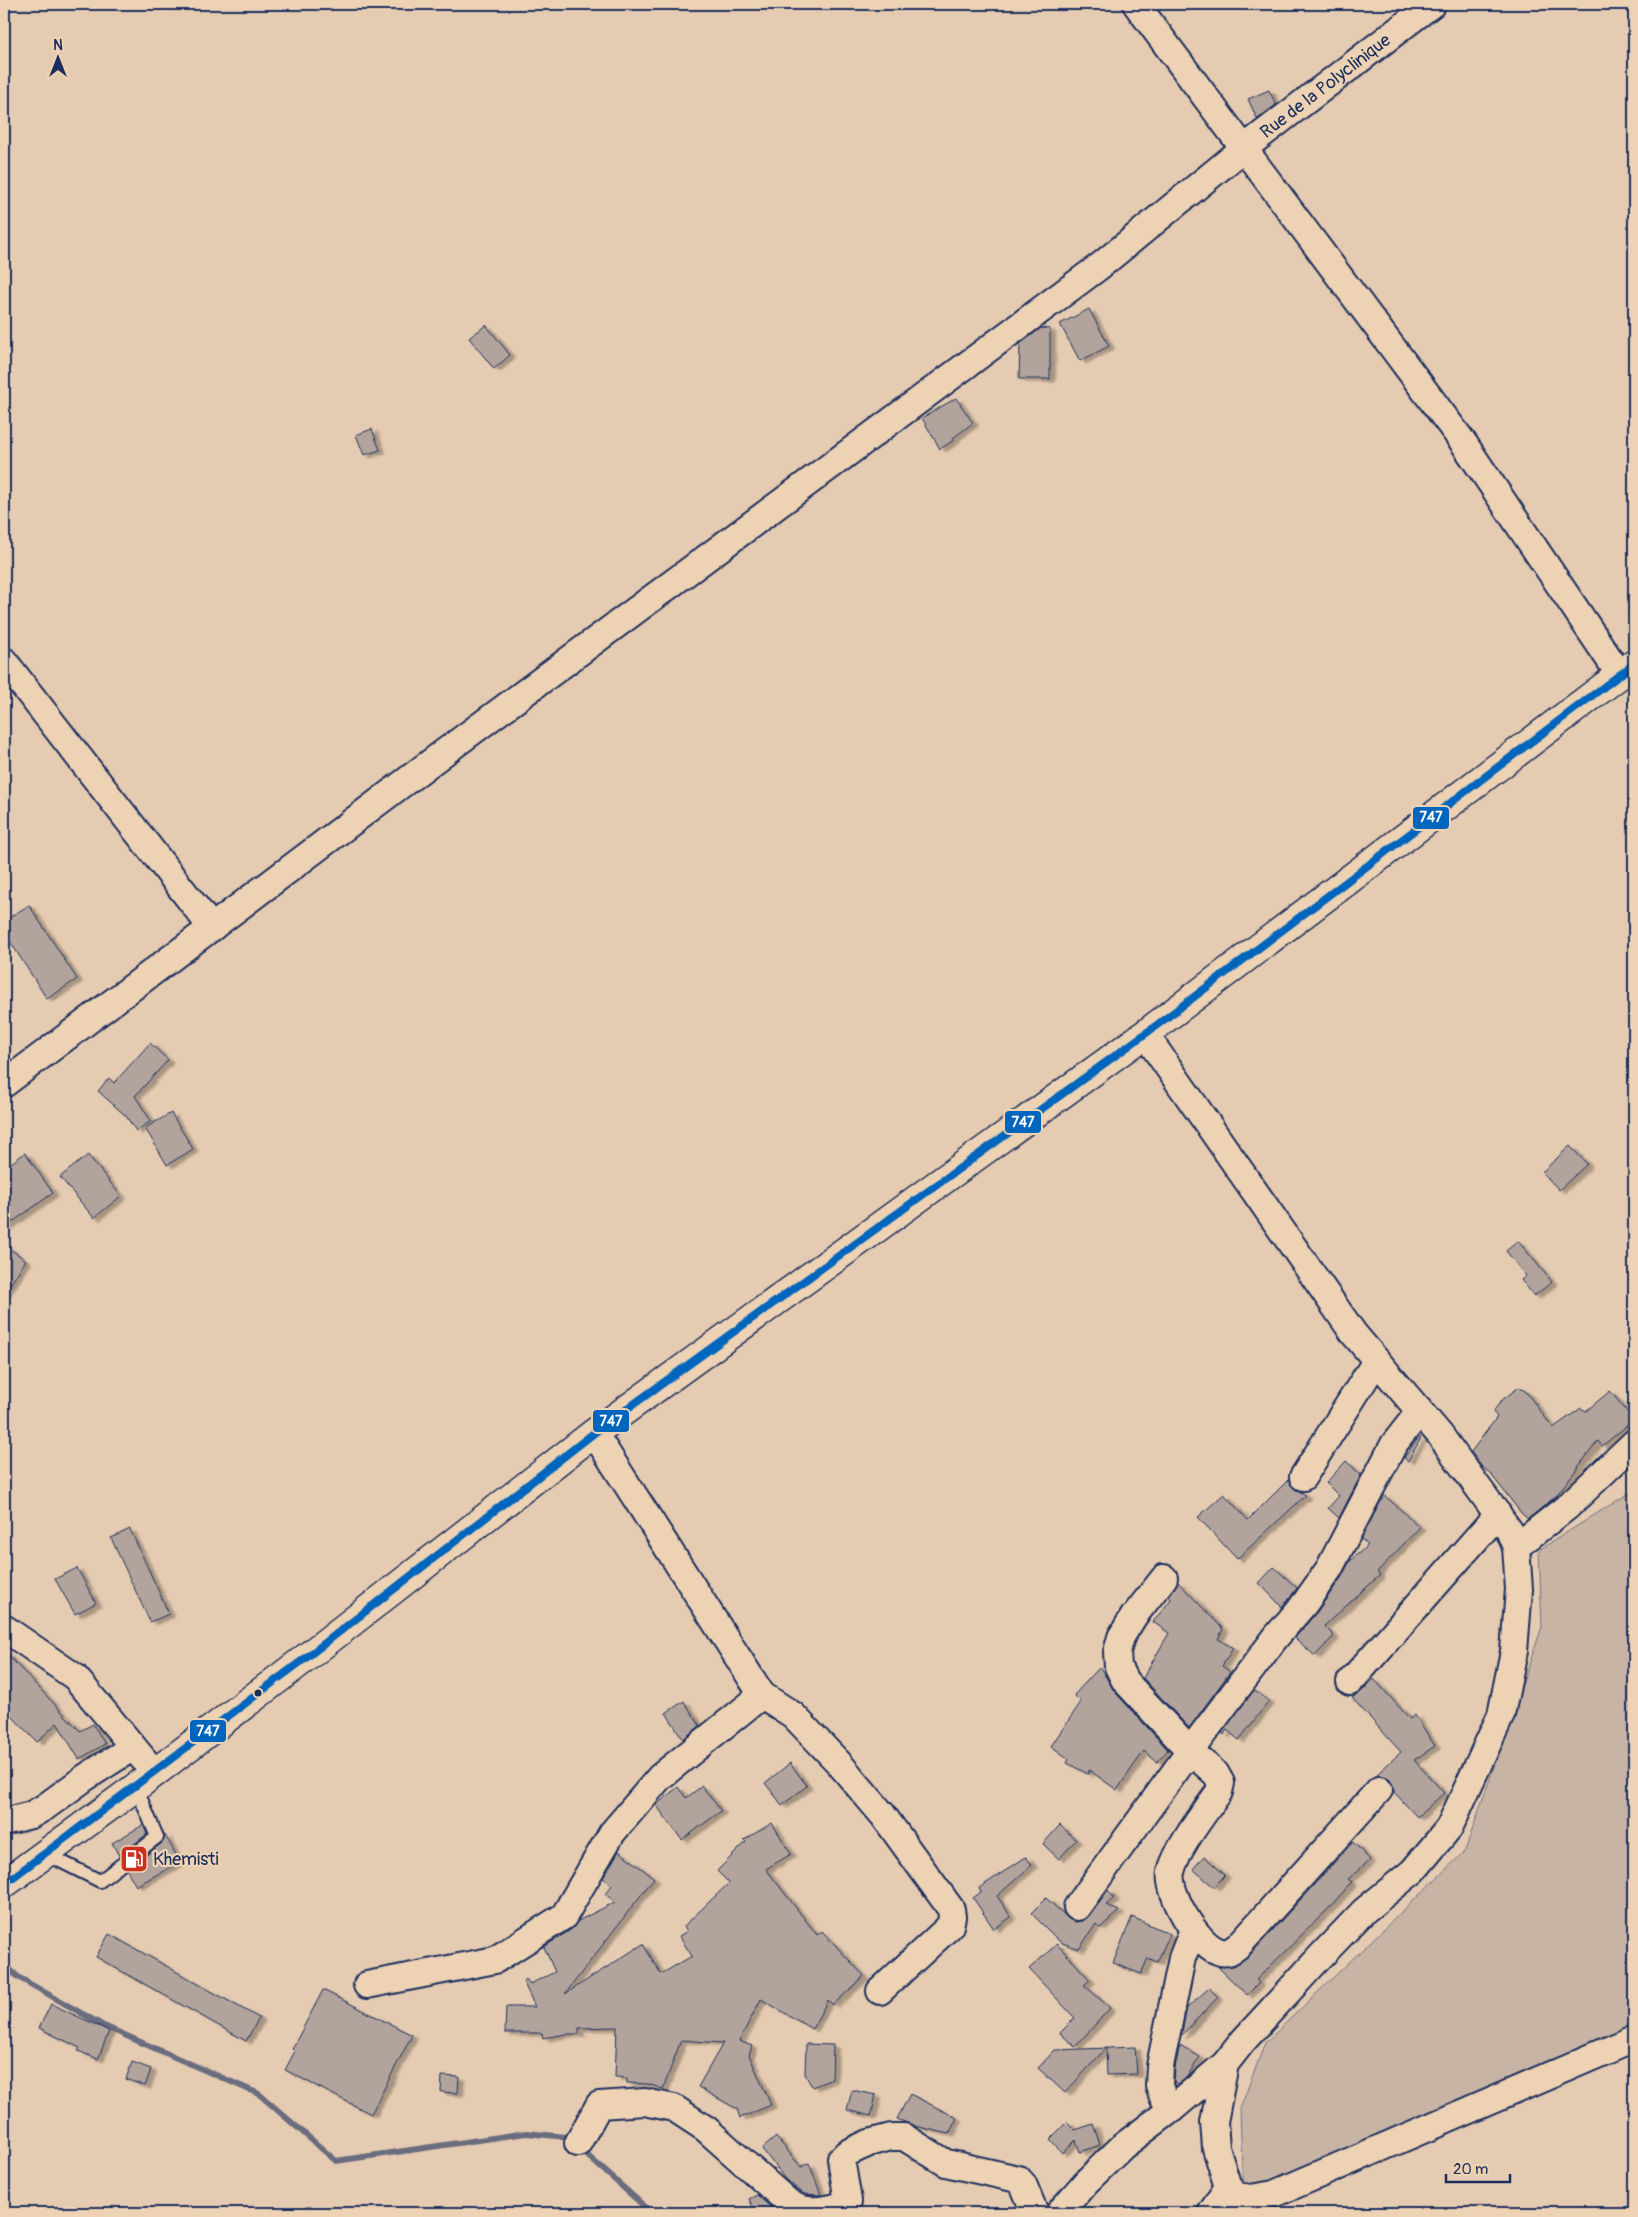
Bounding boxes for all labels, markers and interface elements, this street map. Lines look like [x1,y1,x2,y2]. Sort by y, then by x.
street label: Rue de la Polyclinique [1255,28,1395,143]
north arrow [32,32,82,82]
text: N [53,37,63,54]
line badge: 747 [1412,806,1450,830]
text: 747 [1420,809,1443,826]
line badge: 747 [1004,1110,1042,1134]
text: 747 [1012,1114,1035,1131]
line badge: 747 [592,1409,630,1433]
text: 747 [600,1413,623,1430]
unlabelled marker [253,1688,263,1698]
line badge: 747 [189,1719,227,1743]
text: 747 [197,1723,220,1740]
fuel station icon: Khemisti [119,1844,149,1874]
place label: Khemisti [153,1848,219,1871]
scale bar [1446,2152,1509,2184]
text: 20 m [1453,2160,1488,2179]

